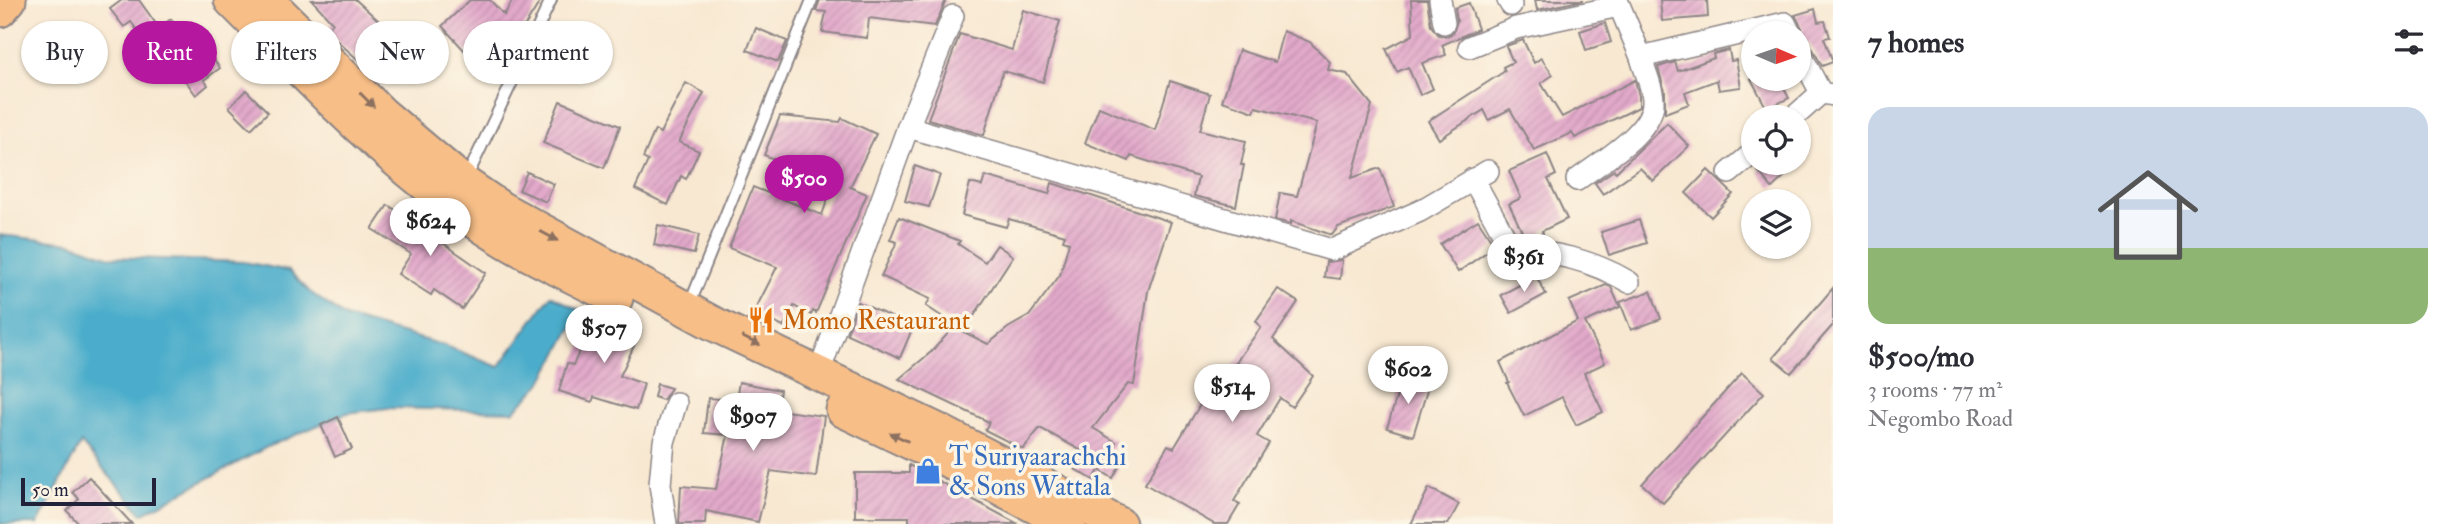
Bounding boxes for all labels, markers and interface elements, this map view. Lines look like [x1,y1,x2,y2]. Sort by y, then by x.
chip: Buy [21,21,108,84]
chip: Rent [122,21,217,84]
chip: Filters [231,21,341,84]
chip: New [355,21,449,84]
chip: Apartment [463,21,613,84]
north arrow [1741,21,1811,91]
map controls [1741,21,1811,259]
icon: filters [2390,23,2428,61]
text: 7 homes [1868,24,1964,61]
one-way arrow [359,92,376,109]
button: locate [1741,105,1811,175]
icon: home [2085,152,2211,278]
pin: $500 [763,156,845,215]
text: $500 [781,163,827,192]
button: layers [1741,189,1811,259]
pin: $624 [389,198,471,258]
text: $624 [406,206,454,235]
one-way arrow [539,230,559,242]
pin: $361 [1483,234,1565,294]
text: $361 [1503,242,1545,271]
restaurant icon: Momo Restaurant [746,305,776,335]
place label: Momo Restaurant [782,305,970,337]
pin: $507 [563,306,645,365]
text: $507 [581,313,627,342]
one-way arrow [741,335,761,347]
text: $500/mo [1868,338,1974,375]
pin: $602 [1367,346,1449,406]
text: $602 [1384,354,1432,383]
pin: $514 [1191,364,1273,424]
text: $514 [1210,372,1254,401]
text: 3 rooms · 77 m² [1868,375,2003,404]
pin: $907 [712,393,794,453]
text: $907 [729,401,777,430]
text: Negombo Road [1868,404,2013,433]
one-way arrow [889,432,909,443]
place label: T Suriyaarachchi & Sons Wattala [949,441,1126,503]
shop icon: T Suriyaarachchi & Sons Wattala [913,456,943,486]
scale bar [21,475,156,507]
text: 50 m [32,478,69,502]

